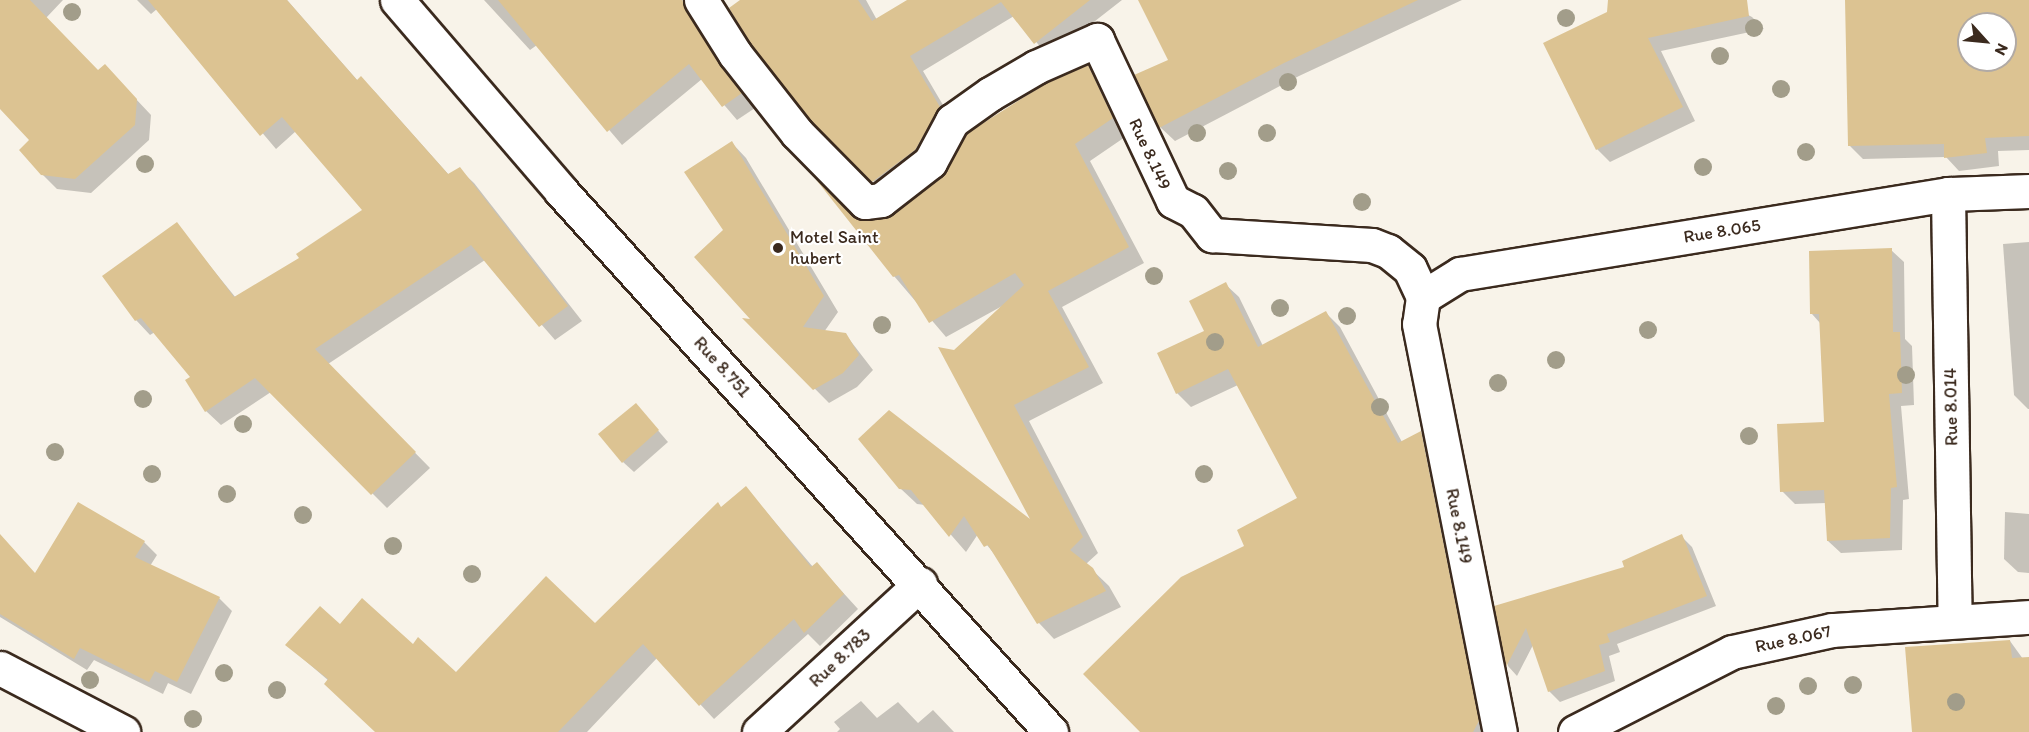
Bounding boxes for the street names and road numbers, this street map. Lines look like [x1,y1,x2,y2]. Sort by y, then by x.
street label: Rue 8.149 [1124,115,1176,193]
street label: Rue 8.065 [1682,214,1762,248]
street label: Rue 8.751 [689,332,755,402]
street label: Rue 8.014 [1940,368,1962,446]
street label: Rue 8.149 [1441,486,1477,566]
street label: Rue 8.067 [1753,620,1833,658]
street label: Rue 8.783 [805,624,875,692]

